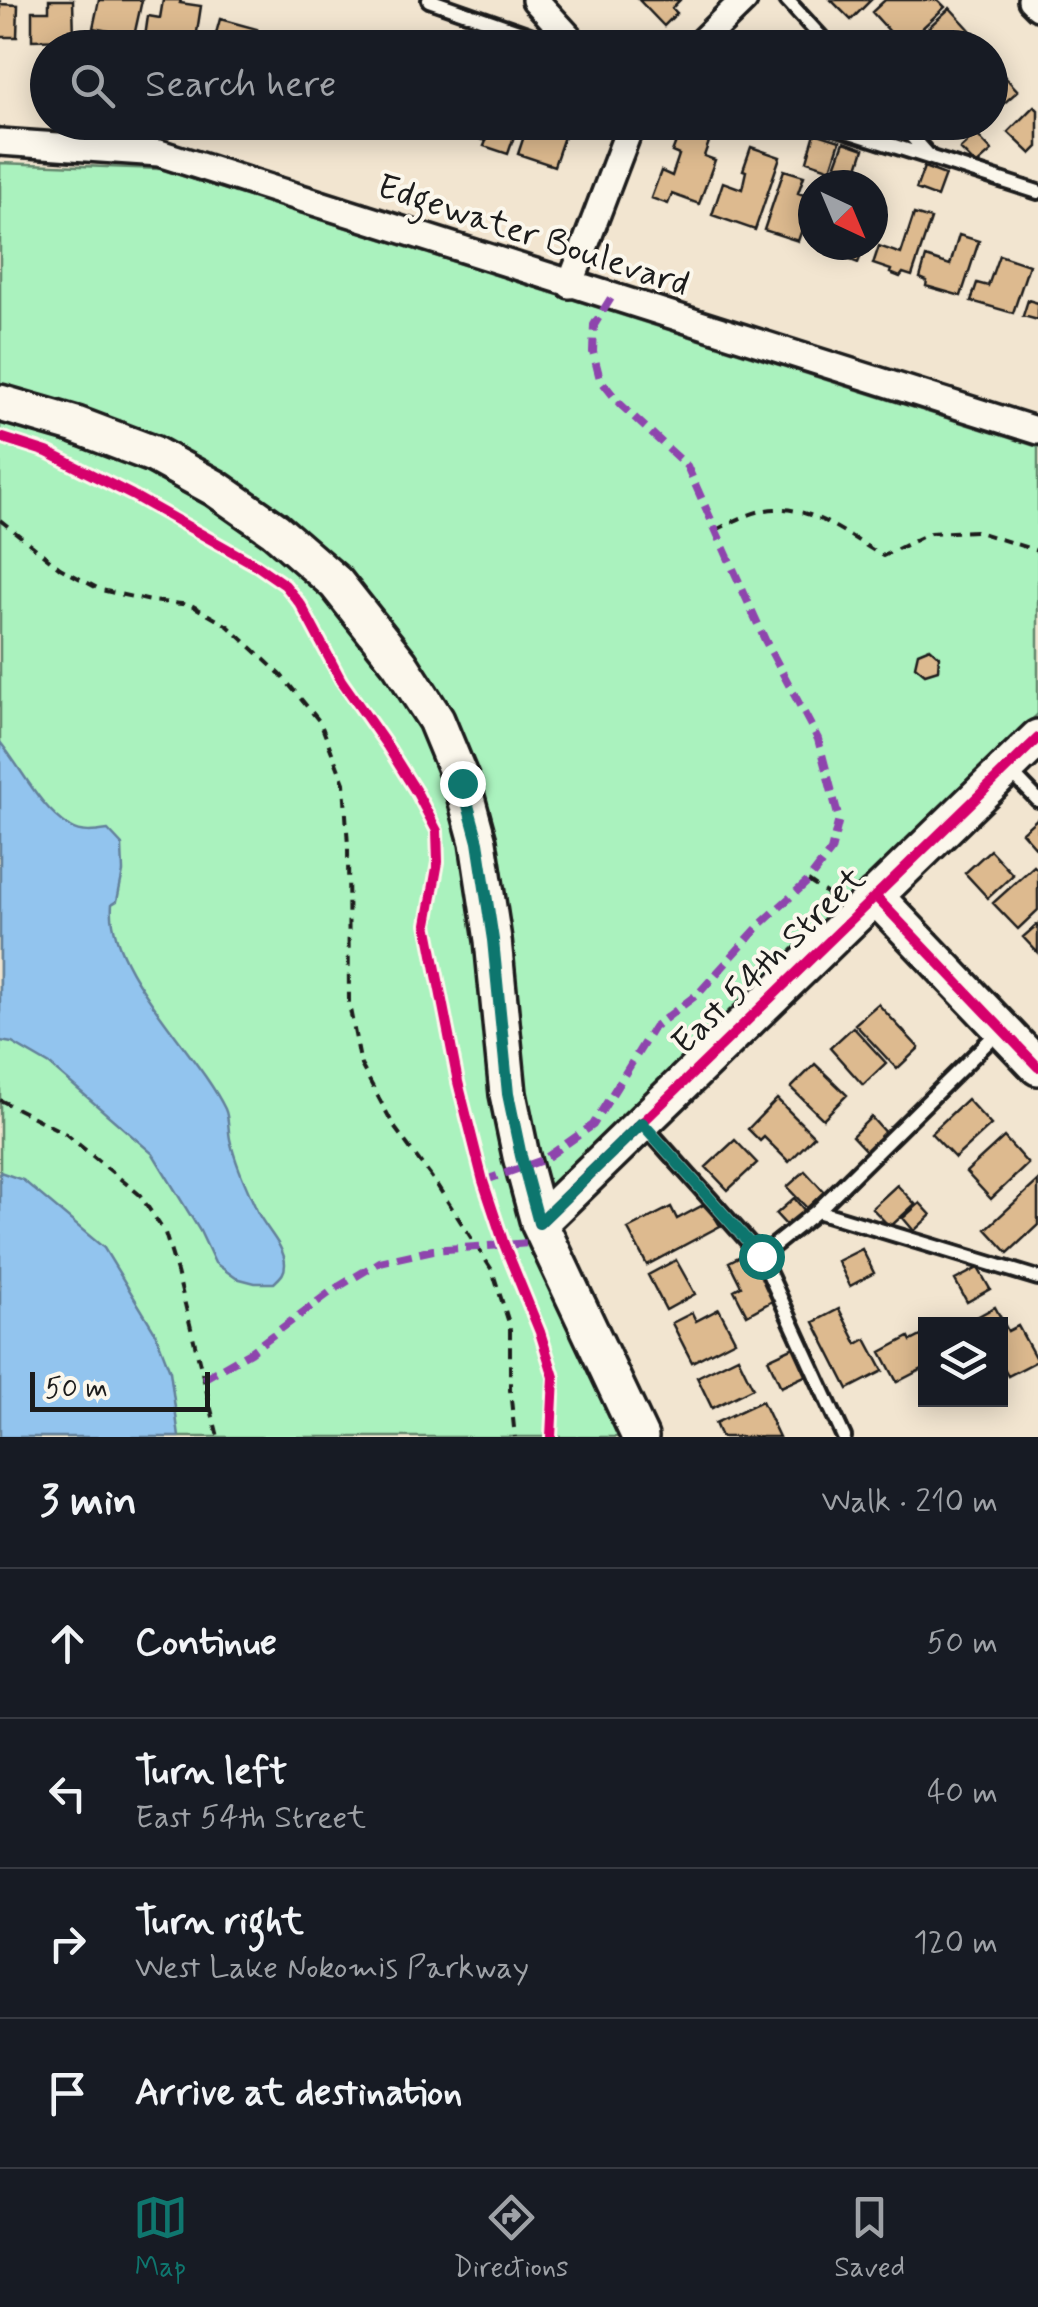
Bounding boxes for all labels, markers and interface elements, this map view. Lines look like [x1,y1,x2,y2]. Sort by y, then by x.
search box [30,30,1008,140]
icon: search [65,58,120,113]
text: Search here [145,61,336,110]
street label: Edgewater Boulevard [370,164,695,312]
north arrow [798,170,888,260]
route end [440,761,486,807]
street label: East 54th Street [662,856,876,1065]
route start [739,1234,785,1280]
map controls [918,1317,1008,1407]
button: layers [918,1317,1008,1407]
scale bar [30,1367,210,1412]
text: 50 m [45,1371,108,1408]
text: 3 min [40,1475,137,1530]
text: Walk · 210 m [821,1481,998,1523]
icon: ahead [40,1616,95,1671]
text: Continue [135,1619,277,1668]
text: 50 m [926,1622,998,1664]
text: Turn left [135,1748,287,1797]
icon: left [40,1766,95,1821]
text: 40 m [927,1772,998,1814]
text: East 54th Street [135,1797,366,1839]
text: Turn right [135,1898,304,1947]
icon: right [40,1916,95,1971]
text: 120 m [913,1922,998,1964]
text: West Lake Nokomis Parkway [135,1947,529,1989]
icon: arrive [40,2066,95,2121]
text: Arrive at destination [135,2069,462,2118]
tab: Map [133,2190,188,2287]
tab: Directions [454,2190,569,2287]
tab: Saved [834,2190,905,2287]

